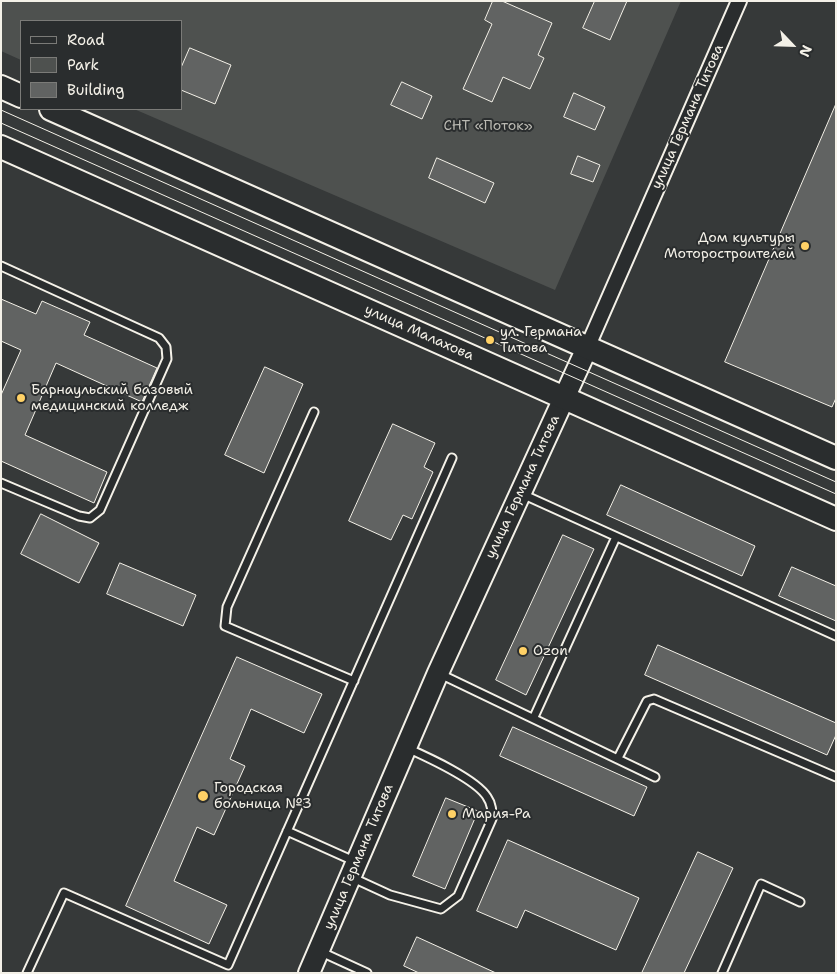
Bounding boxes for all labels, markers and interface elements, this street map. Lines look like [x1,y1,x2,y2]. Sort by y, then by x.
legend [20,20,182,110]
north arrow [767,20,817,70]
text: Road [67,30,105,50]
street label: улица Германа Титова [648,42,728,192]
text: N [795,42,816,60]
text: Park [67,55,99,75]
text: Building [67,80,124,100]
park label: СНТ «Поток» [443,118,533,134]
place label: Дом культуры Моторостроителей [664,230,795,262]
marker: Дом культуры Моторостроителей [799,240,811,252]
street label: улица Малахова [362,301,476,365]
place label: ул. Германа Титова [500,324,582,357]
marker: ул. Германа Титова [484,334,496,346]
place label: Барнаульский базовый медицинский колледж [31,382,193,414]
marker: Барнаульский базовый медицинский колледж [15,392,27,404]
street label: улица Германа Титова [482,412,564,562]
place label: Ozon [533,643,568,659]
marker: Ozon [517,645,529,657]
place label: Городская больница №3 [214,780,312,812]
street label: улица Германа Титова [321,782,397,932]
marker: Городская больница №3 [196,789,210,803]
place label: Мария-Ра [462,806,531,822]
marker: Мария-Ра [446,808,458,820]

